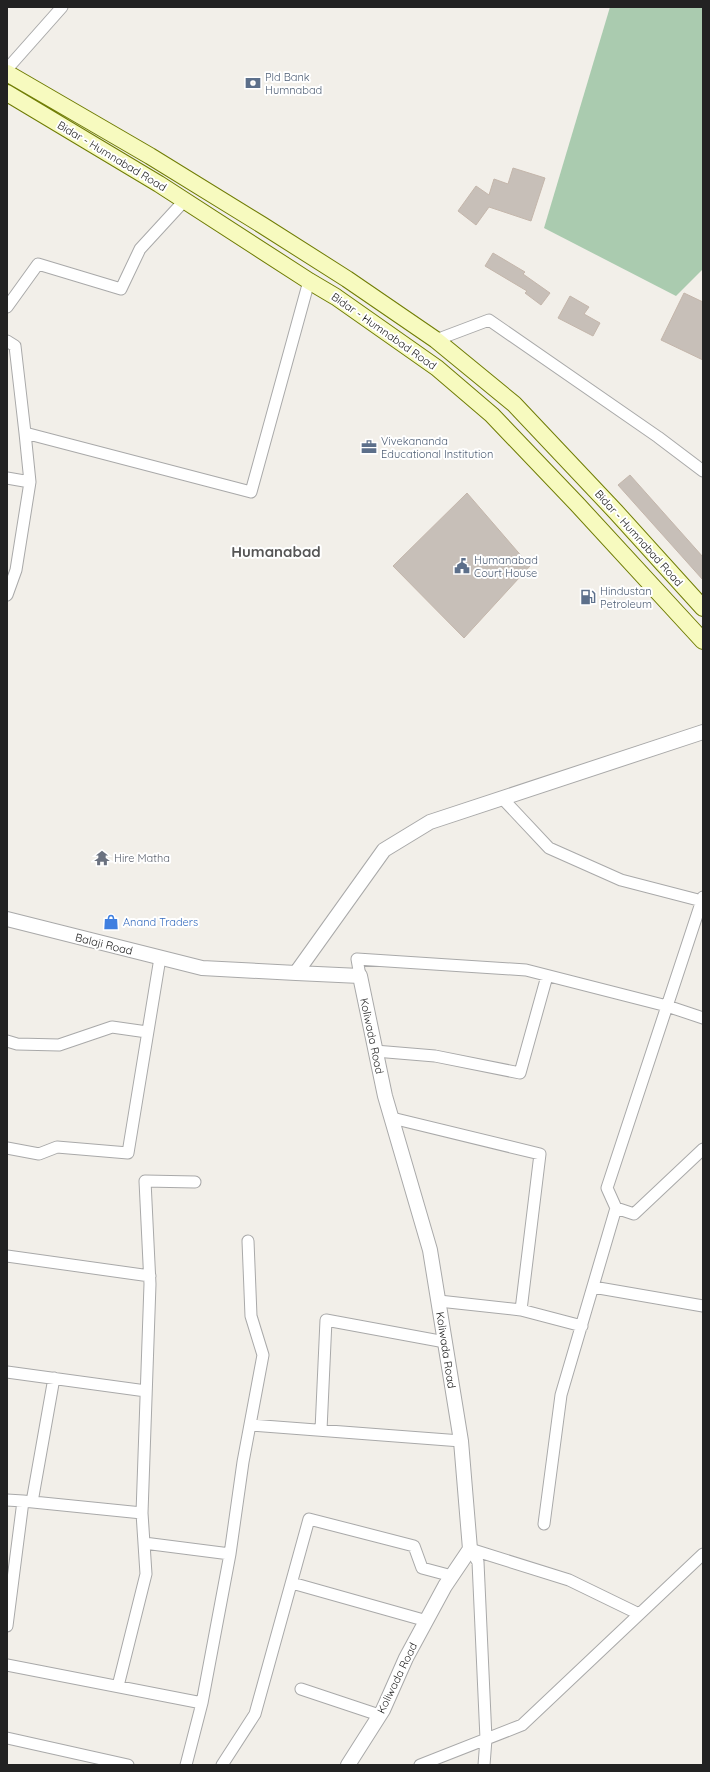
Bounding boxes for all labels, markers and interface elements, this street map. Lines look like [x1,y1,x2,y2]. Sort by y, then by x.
place label: Pld Bank Humnabad [265,70,322,97]
bank icon: Pld Bank Humnabad [244,74,262,92]
street label: Bidar - Humnabad Road [55,118,169,194]
street label: Bidar - Humnabad Road [329,289,439,373]
place label: Vivekananda Educational Institution [381,434,493,461]
office icon: Vivekananda Educational Institution [360,438,378,456]
street label: Bidar - Humnabad Road [592,487,686,589]
district label: Humanabad [231,542,321,561]
place label: Humanabad Court House [474,553,538,580]
public building icon: Humanabad Court House [453,557,471,575]
place label: Hindustan Petroleum [600,584,652,611]
fuel station icon: Hindustan Petroleum [579,588,597,606]
temple icon: Hire Matha [93,849,111,867]
place label: Hire Matha [114,851,170,865]
shop icon: Anand Traders [102,913,120,931]
place label: Anand Traders [123,915,198,929]
street label: Balaji Road [74,930,134,958]
street label: Koliwada Road [357,997,387,1075]
street label: Koliwada Road [433,1311,459,1389]
street label: Koliwada Road [374,1640,420,1716]

